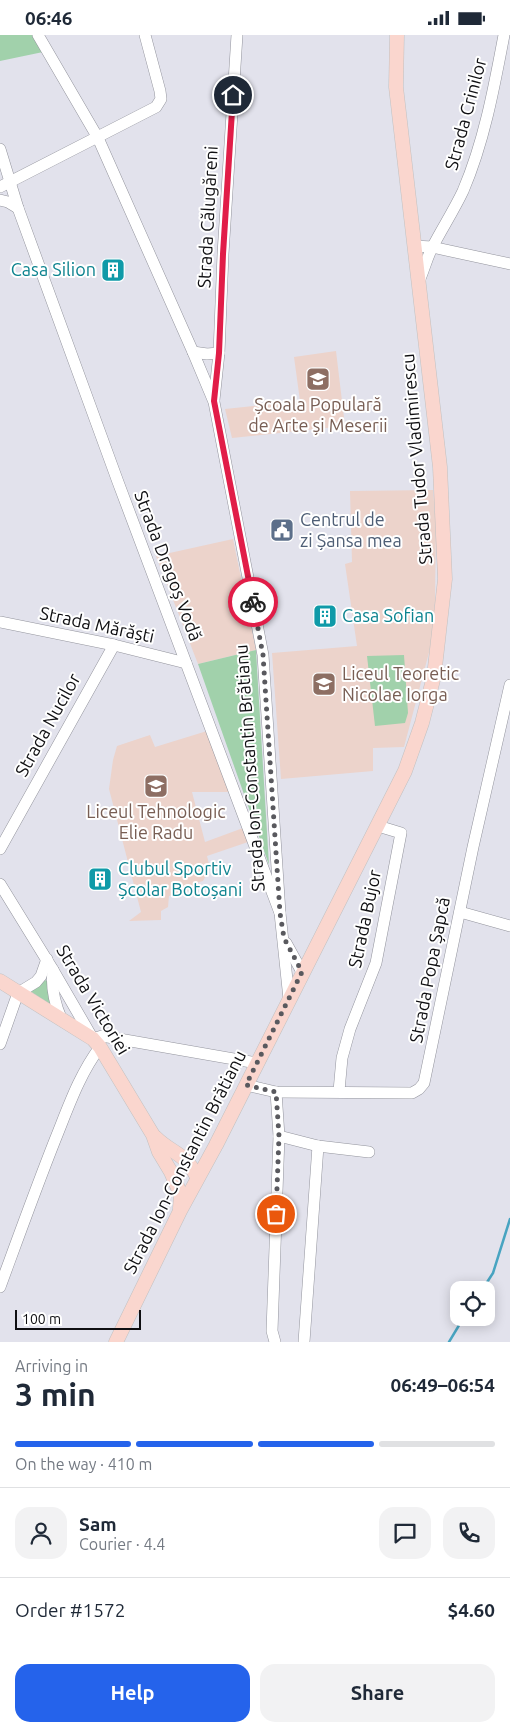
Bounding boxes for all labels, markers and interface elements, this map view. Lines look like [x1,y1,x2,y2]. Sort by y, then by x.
text: 06:46 [25,7,73,29]
street label: Strada Crinilor [440,55,490,172]
pin [212,74,254,116]
icon: home [219,81,247,109]
street label: Strada Călugăreni [193,145,221,289]
building icon: Casa Silion [100,257,126,283]
place label: Casa Silion [11,259,96,279]
street label: Strada Tudor Vladimirescu [397,353,435,565]
school or university icon: Școala Populară de Arte și Meserii [305,366,331,392]
place label: Școala Populară de Arte și Meserii [248,394,388,435]
street label: Strada Dragoș Vodă [131,488,207,644]
place label: Centrul de zi Șansa mea [300,509,402,550]
public building icon: Centrul de zi Șansa mea [269,517,295,543]
courier [228,577,278,627]
icon: bike [239,588,267,616]
street label: Strada Mărăști [38,602,156,646]
building icon: Casa Sofian [312,603,338,629]
place label: Casa Sofian [342,605,434,625]
street label: Strada Ion-Constantin Brătianu [230,644,268,892]
place label: Liceul Teoretic Nicolae Iorga [342,663,459,704]
street label: Strada Nucilor [11,669,84,779]
school or university icon: Liceul Teoretic Nicolae Iorga [311,671,337,697]
school or university icon: Liceul Tehnologic Elie Radu [143,773,169,799]
place label: Liceul Tehnologic Elie Radu [86,801,226,842]
place label: Clubul Sportiv Școlar Botoșani [118,858,242,899]
building icon: Clubul Sportiv Școlar Botoșani [87,866,113,892]
street label: Strada Bujor [344,868,384,970]
street label: Strada Popa Șapcă [405,895,453,1044]
street label: Strada Victoriei [53,941,134,1058]
street label: Strada Ion-Constantin Brătianu [119,1047,249,1277]
pin [255,1193,297,1235]
icon: bag [262,1200,290,1228]
map controls [450,1281,495,1326]
button: locate [450,1281,495,1326]
scale bar [15,1307,141,1330]
text: 100 m [22,1311,61,1327]
text: Arriving in [15,1357,88,1375]
text: 06:49–06:54 [390,1374,495,1396]
text: 3 min [15,1376,96,1412]
text: On the way · 410 m [15,1455,152,1473]
button: person [15,1507,67,1559]
button: chat [379,1507,431,1559]
button: phone [443,1507,495,1559]
text: Sam [79,1513,117,1535]
text: Courier · 4.4 [79,1535,165,1553]
text: Order #1572 [15,1599,125,1621]
text: $4.60 [447,1599,495,1621]
button: Help [15,1664,250,1722]
button: Share [260,1664,495,1722]

